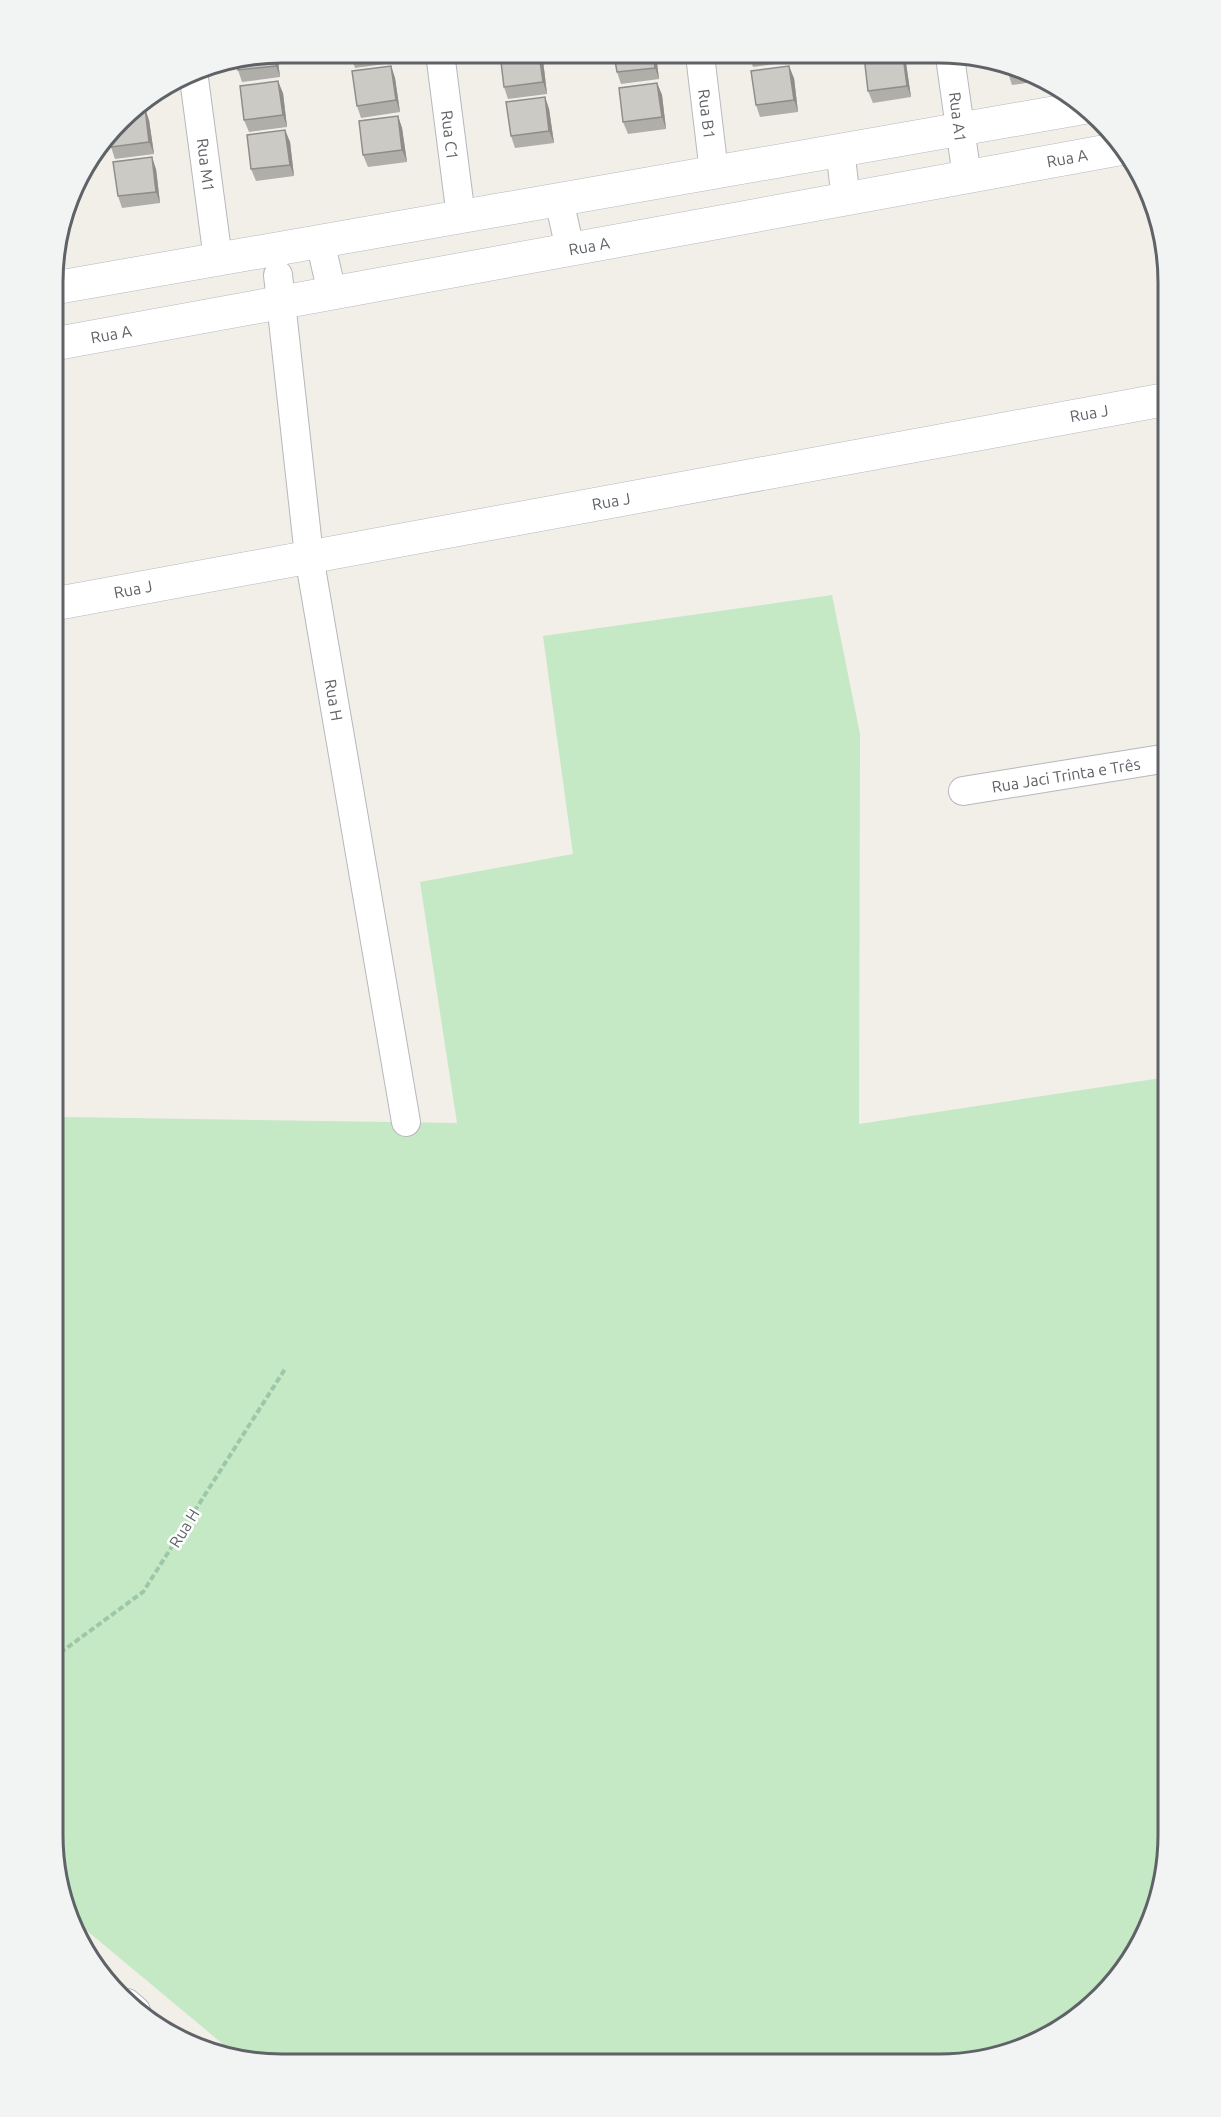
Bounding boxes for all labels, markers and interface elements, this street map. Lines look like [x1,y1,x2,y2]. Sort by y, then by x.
street label: Rua B1 [695,88,719,140]
street label: Rua A1 [946,91,970,143]
street label: Rua C1 [438,109,462,161]
street label: Rua M1 [194,137,218,193]
street label: Rua A [1045,145,1090,170]
street label: Rua A [567,233,612,258]
street label: Rua A [89,321,134,346]
street label: Rua J [1068,401,1110,425]
street label: Rua J [590,489,632,513]
street label: Rua J [112,576,154,602]
street label: Rua H [321,678,347,722]
street label: Rua Jaci Trinta e Três [990,754,1142,796]
street label: Rua H [165,1505,203,1551]

